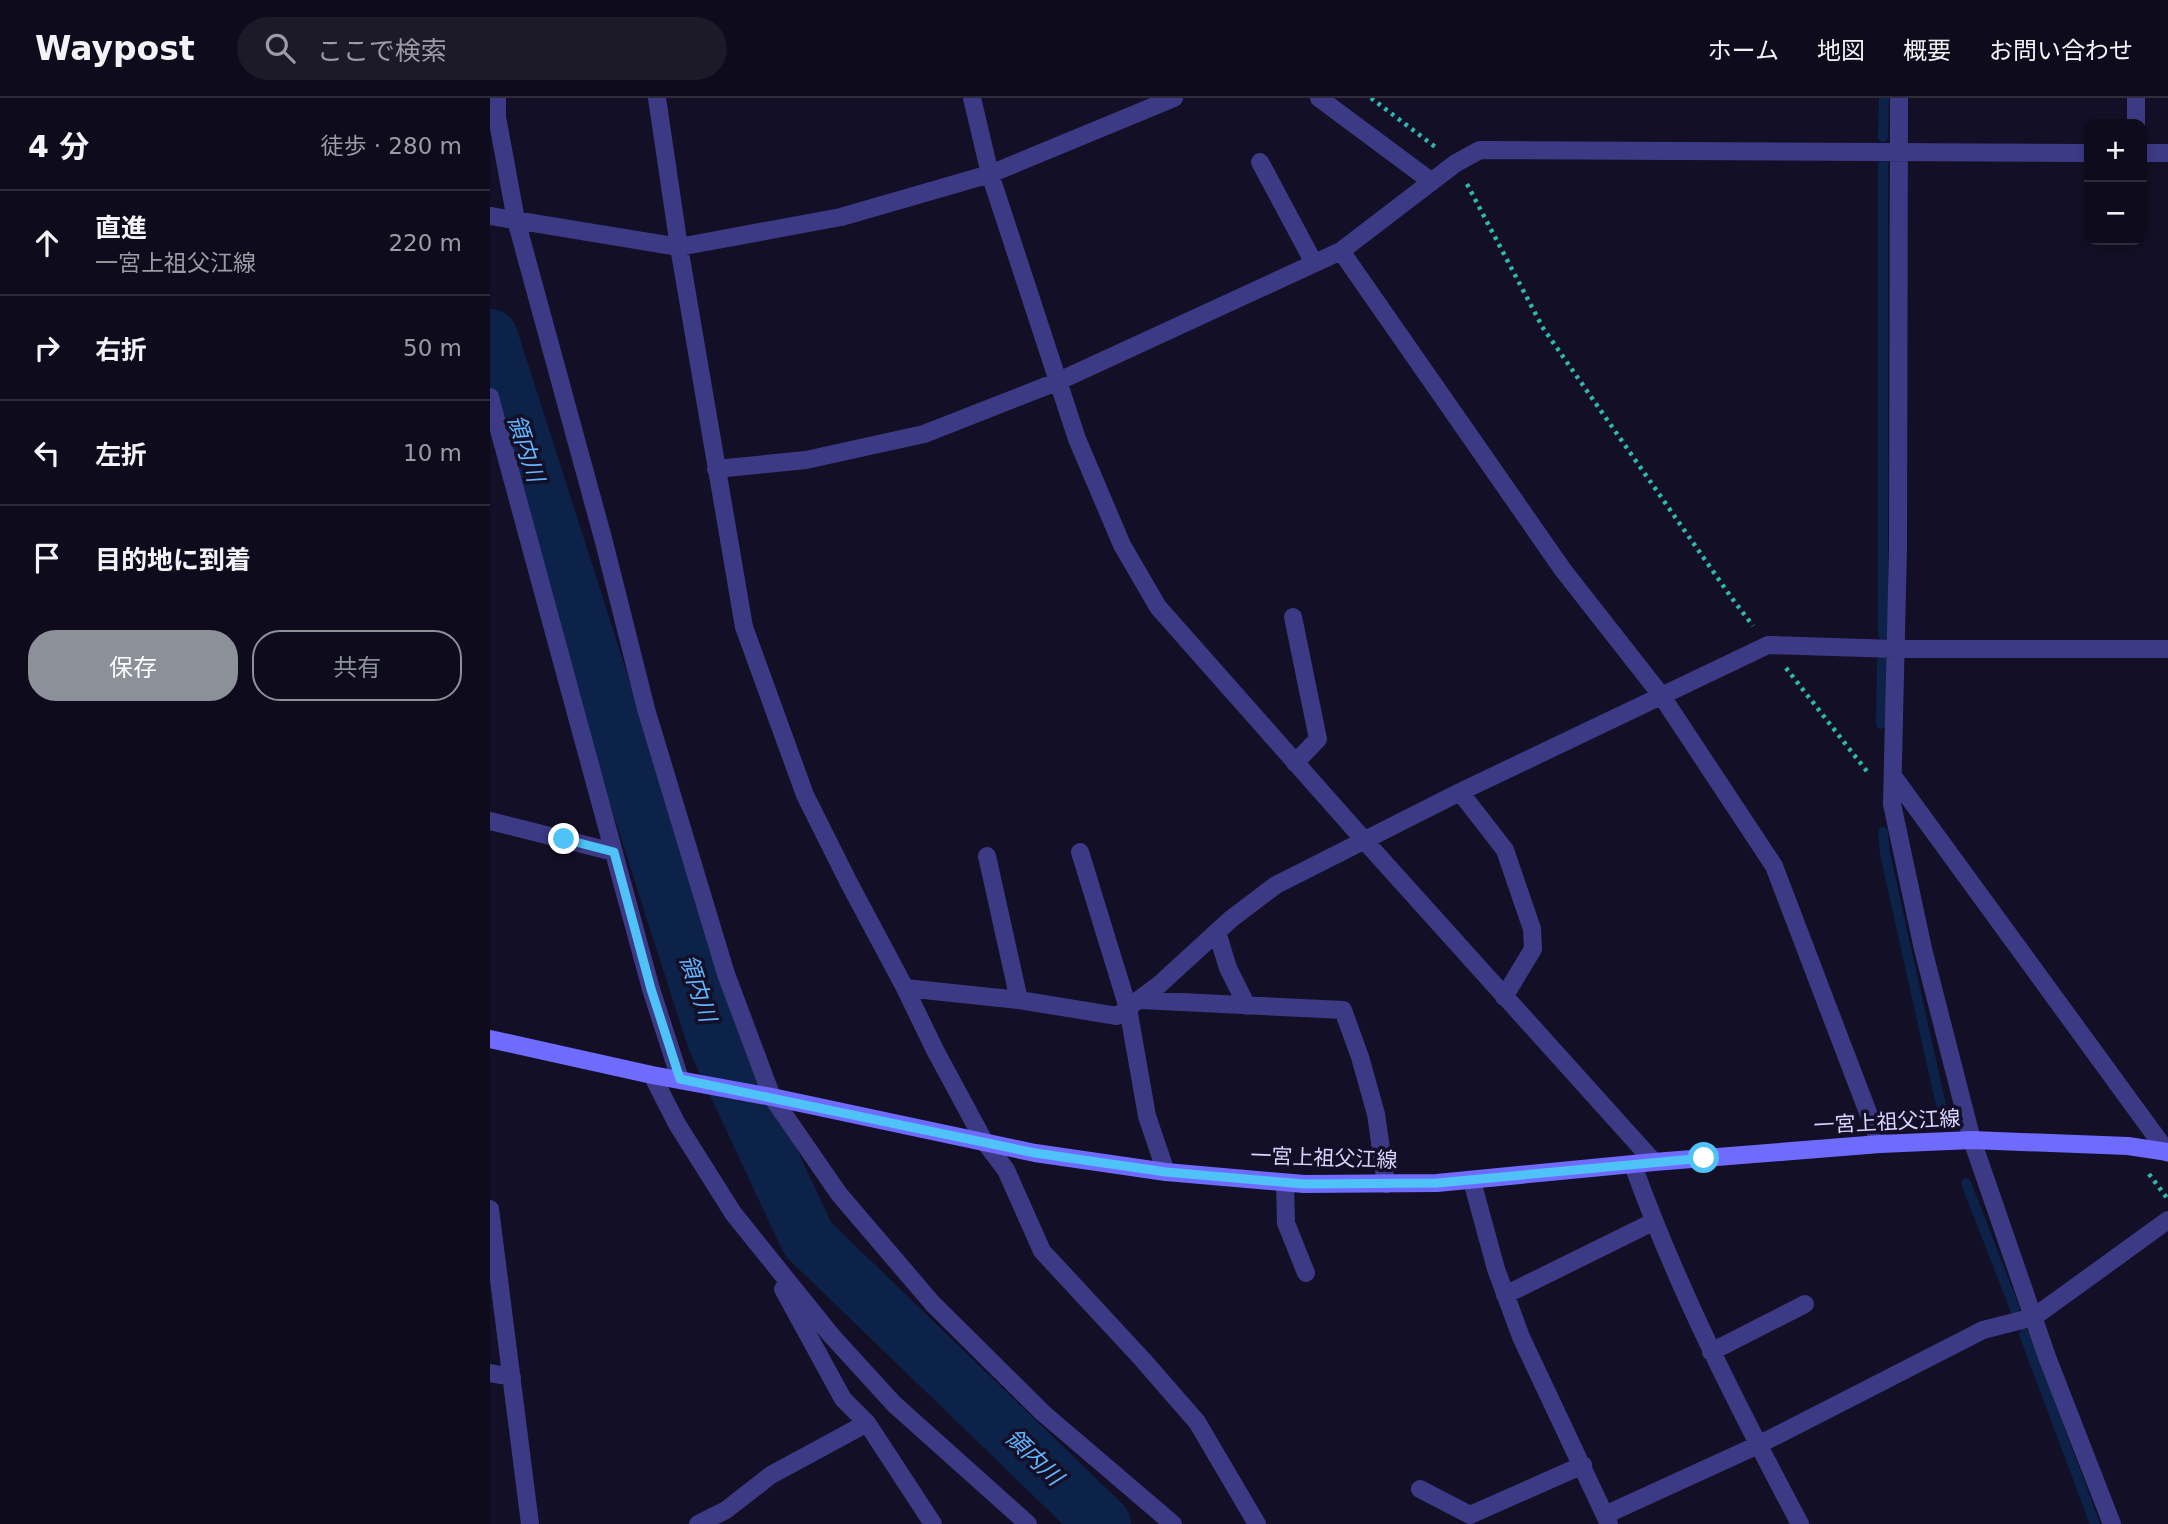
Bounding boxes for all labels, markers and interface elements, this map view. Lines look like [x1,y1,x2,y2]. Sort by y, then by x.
search box [237,17,727,80]
text: Waypost [35,29,195,68]
icon: search [261,29,299,67]
text: ここで検索 [317,36,447,66]
text: ホーム [1708,37,1779,65]
text: 地図 [1817,37,1865,65]
text: 概要 [1903,37,1951,65]
text: お問い合わせ [1989,37,2133,65]
map controls [2084,119,2147,245]
button: + [2084,119,2147,182]
text: 4 分 [28,129,89,164]
text: 徒歩 · 280 m [320,133,462,159]
button: − [2084,182,2147,245]
text: 直進 [95,213,147,243]
icon: ahead [28,224,66,262]
text: 220 m [388,230,462,256]
text: 一宮上祖父江線 [95,250,256,276]
icon: right [28,329,66,367]
text: 右折 [95,335,147,365]
text: 50 m [403,335,462,361]
water label: 領内川 [503,411,550,488]
icon: left [28,434,66,472]
text: 左折 [95,440,147,470]
text: 10 m [403,440,462,466]
icon: arrive [28,539,66,577]
text: 目的地に到着 [95,545,251,575]
button: 保存 [28,630,238,701]
button: 共有 [252,630,462,701]
route end [548,823,579,854]
water label: 領内川 [675,951,722,1028]
street label: 一宮上祖父江線 [1813,1106,1961,1138]
route start [1688,1142,1719,1173]
street label: 一宮上祖父江線 [1250,1143,1398,1173]
water label: 領内川 [1000,1424,1070,1492]

